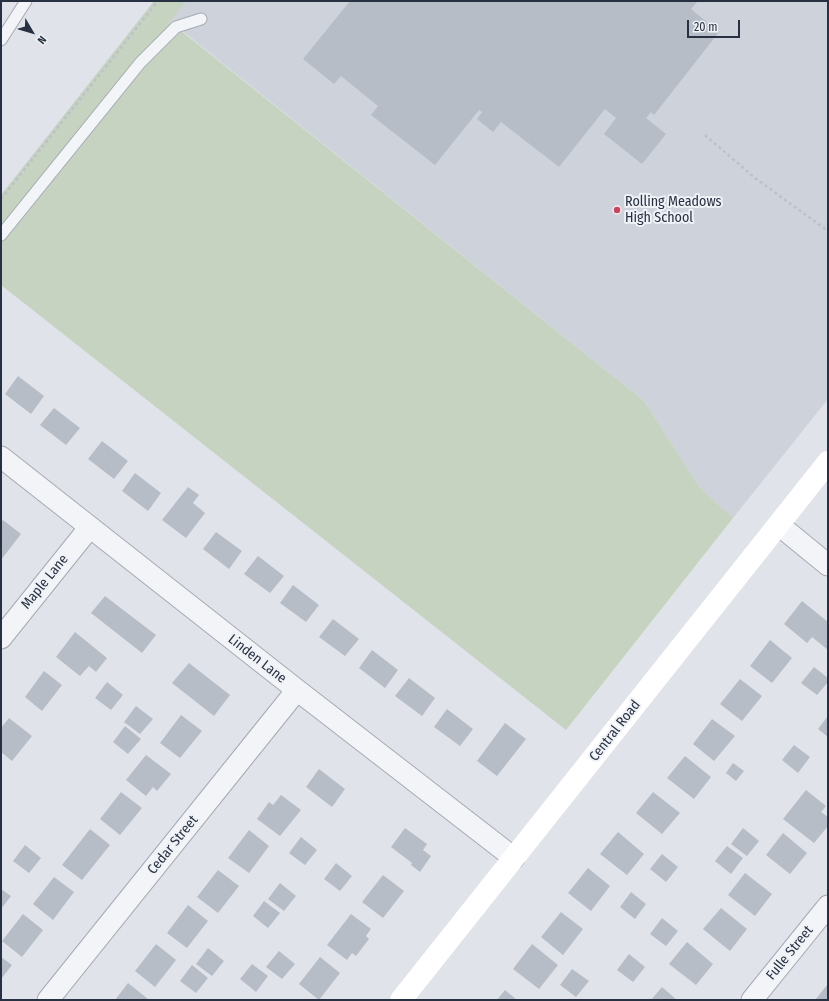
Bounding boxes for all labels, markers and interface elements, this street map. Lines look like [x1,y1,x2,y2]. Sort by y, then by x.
north arrow [12,12,52,52]
scale bar [689,12,742,38]
text: 20 m [694,20,718,34]
text: N [35,33,49,46]
place label: Rolling Meadows High School [625,194,722,226]
marker: Rolling Meadows High School [612,205,622,215]
street label: Maple Lane [18,551,72,613]
street label: Linden Lane [224,631,290,687]
street label: Central Road [586,697,644,765]
street label: Cedar Street [144,812,202,878]
street label: Fulle Street [763,922,817,984]

